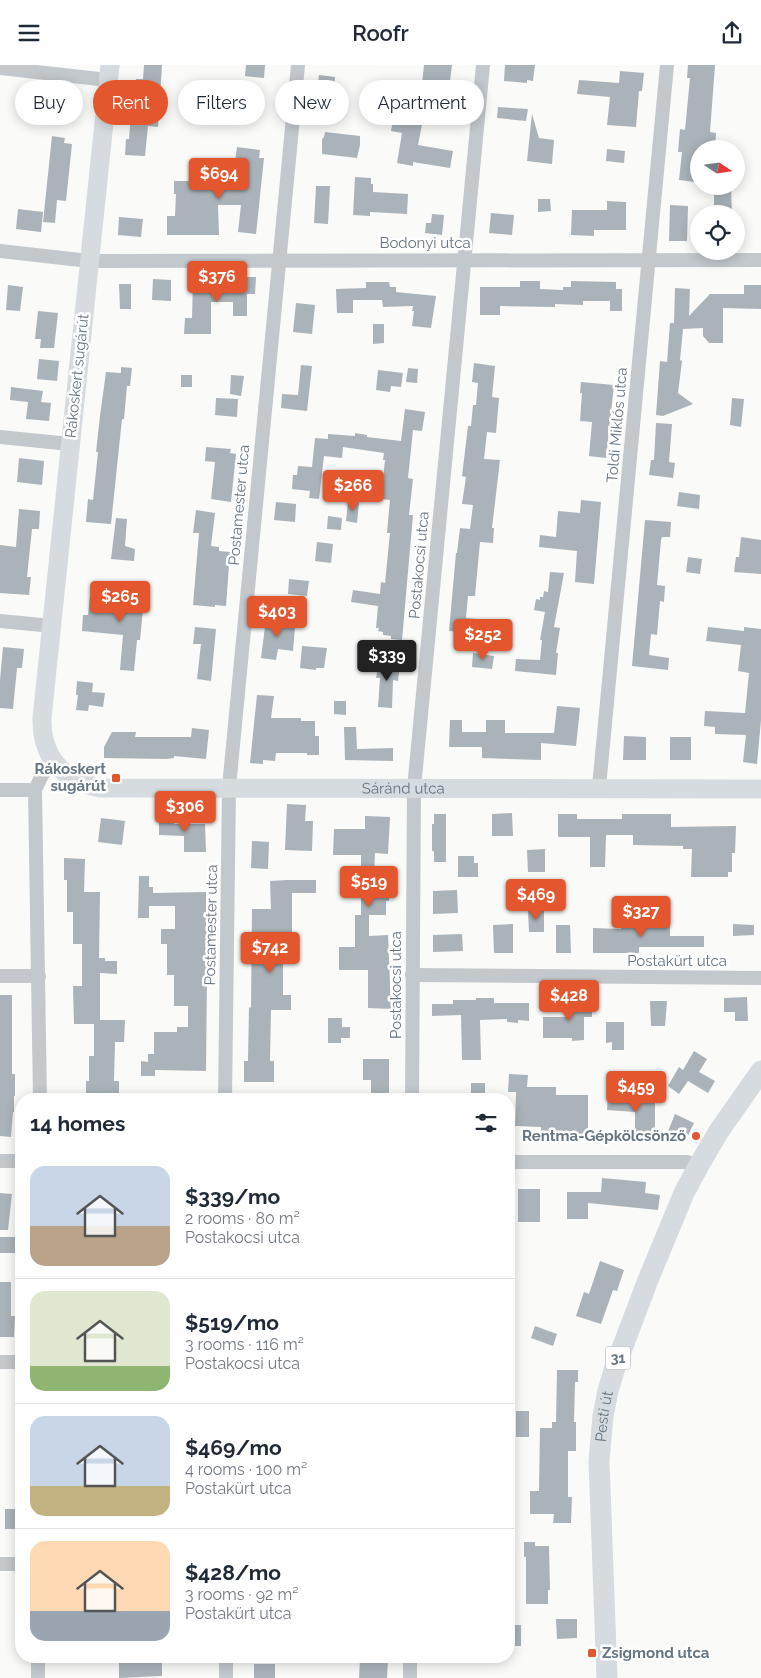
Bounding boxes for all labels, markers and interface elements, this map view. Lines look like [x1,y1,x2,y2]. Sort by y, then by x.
icon: menu [15,19,43,47]
icon: share [718,19,746,47]
text: Roofr [352,20,409,46]
chip: Buy [15,80,83,125]
chip: Rent [93,80,168,125]
chip: Filters [178,80,265,125]
chip: New [275,80,349,125]
chip: Apartment [359,80,484,125]
north arrow [690,140,745,195]
map controls [690,140,745,260]
pin: $694 [189,157,249,200]
text: $694 [200,164,238,183]
button: locate [690,205,745,260]
street label: Bodonyi utca [379,234,471,252]
pin: $376 [187,261,247,303]
text: $376 [198,267,236,286]
street label: Rákoskert sugárút [62,313,92,439]
street label: Toldi Miklós utca [603,367,631,483]
street label: Postamester utca [225,444,253,566]
pin: $266 [323,469,383,512]
text: $266 [334,476,372,495]
street label: Postakocsi utca [405,511,433,619]
pin: $265 [90,581,150,623]
text: $265 [101,587,139,606]
pin: $403 [247,595,307,638]
text: $403 [258,602,296,621]
pin: $252 [453,619,513,661]
text: $252 [464,625,502,644]
pin: $339 [357,639,417,682]
text: $339 [368,646,406,665]
place label: Rákoskert sugárút [35,760,106,795]
marker: Rákoskert sugárút [110,772,122,784]
street label: Sáránd utca [362,779,445,798]
pin: $306 [155,791,215,833]
text: $306 [166,797,204,816]
street label: Postamester utca [201,864,221,986]
pin: $519 [339,865,399,908]
text: $519 [351,872,387,891]
pin: $469 [506,879,566,921]
text: $469 [517,885,555,904]
pin: $327 [611,895,671,938]
text: $327 [623,902,660,921]
pin: $742 [240,931,300,974]
street label: Postakocsi utca [387,931,405,1039]
text: $742 [252,938,288,957]
street label: Postakürt utca [627,952,727,970]
pin: $428 [539,979,599,1022]
text: $428 [550,986,588,1005]
pin: $459 [606,1071,666,1113]
text: $459 [617,1077,655,1096]
icon: filters [472,1109,500,1137]
text: 14 homes [30,1111,125,1136]
place label: Rentma-Gépkölcsönző [522,1127,686,1145]
marker: Rentma-Gépkölcsönző [690,1130,702,1142]
text: $339/mo [185,1184,280,1209]
icon: home [70,1186,130,1246]
text: 2 rooms · 80 m² [185,1209,300,1228]
text: Postakocsi utca [185,1228,300,1247]
text: $519/mo [185,1310,279,1335]
icon: home [70,1311,130,1371]
text: 3 rooms · 116 m² [185,1335,304,1354]
road number: 31 [606,1347,630,1370]
text: Postakocsi utca [185,1354,300,1373]
street label: Pesti út [592,1389,617,1443]
text: $469/mo [185,1435,282,1460]
icon: home [70,1436,130,1496]
text: 4 rooms · 100 m² [185,1460,307,1479]
text: Postakürt utca [185,1479,291,1498]
text: $428/mo [185,1560,281,1585]
icon: home [70,1561,130,1621]
text: 3 rooms · 92 m² [185,1585,298,1604]
text: Postakürt utca [185,1604,291,1623]
place label: Zsigmond utca [602,1644,710,1662]
marker: Zsigmond utca [586,1647,598,1659]

